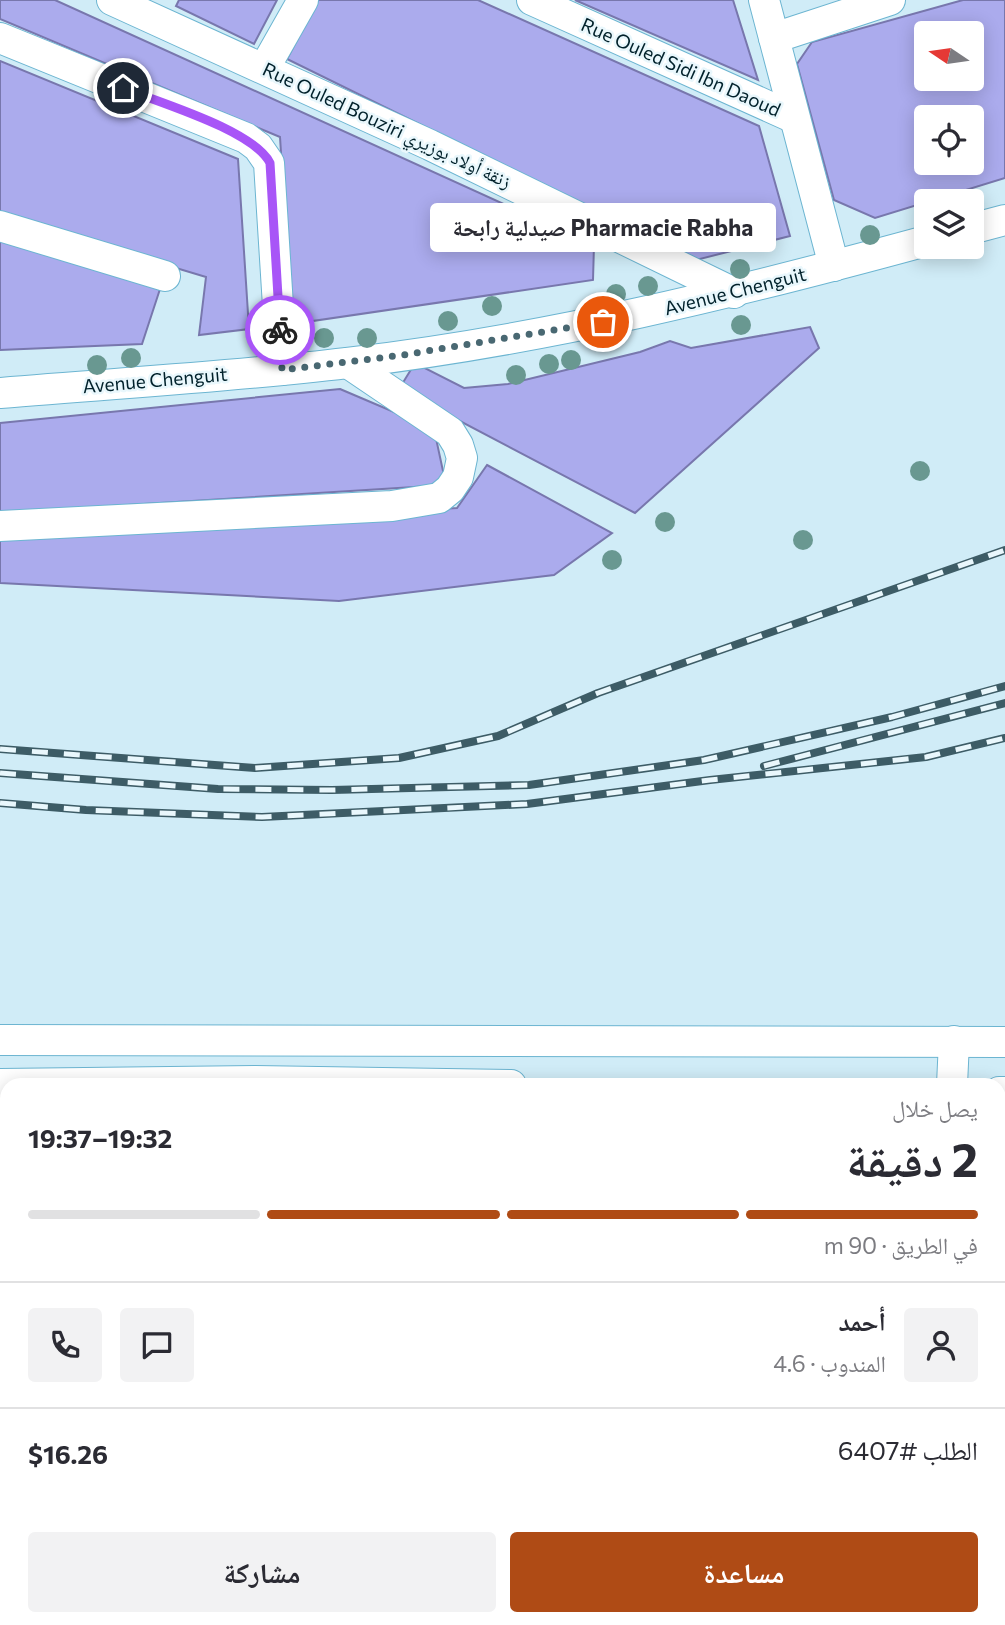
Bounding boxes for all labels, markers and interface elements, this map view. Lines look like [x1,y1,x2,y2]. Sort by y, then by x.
street label: Rue Ouled Sidi Ibn Daoud [578,12,785,121]
north arrow [914,21,984,91]
map controls [914,21,984,259]
street label: Rue Ouled Bouziri زنقة أولاد بوزيري [257,57,515,197]
pin [93,58,153,118]
icon: home [104,69,142,107]
button: locate [914,105,984,175]
button: layers [914,189,984,259]
callout: Pharmacie Rabha صيدلية رابحة [430,203,776,252]
text: Pharmacie Rabha صيدلية رابحة [453,213,753,241]
street label: Avenue Chenguit [662,262,808,319]
pin [573,292,633,352]
courier [245,295,315,365]
icon: bag [584,303,622,341]
icon: bike [261,311,299,349]
street label: Avenue Chenguit [82,362,229,397]
text: يصل خلال [892,1094,978,1122]
text: 19:32–19:37 [28,1122,172,1153]
text: 2 دقيقة [846,1130,978,1186]
text: في الطريق · 90 m [824,1231,978,1259]
text: أحمد [838,1305,886,1336]
button: phone [28,1308,102,1382]
button: chat [120,1308,194,1382]
button: person [904,1308,978,1382]
text: المندوب · 4.6 [773,1349,886,1377]
text: الطلب #6407 [838,1434,978,1465]
text: $16.26 [28,1438,108,1469]
button: مشاركة [28,1532,496,1612]
button: مساعدة [510,1532,978,1612]

